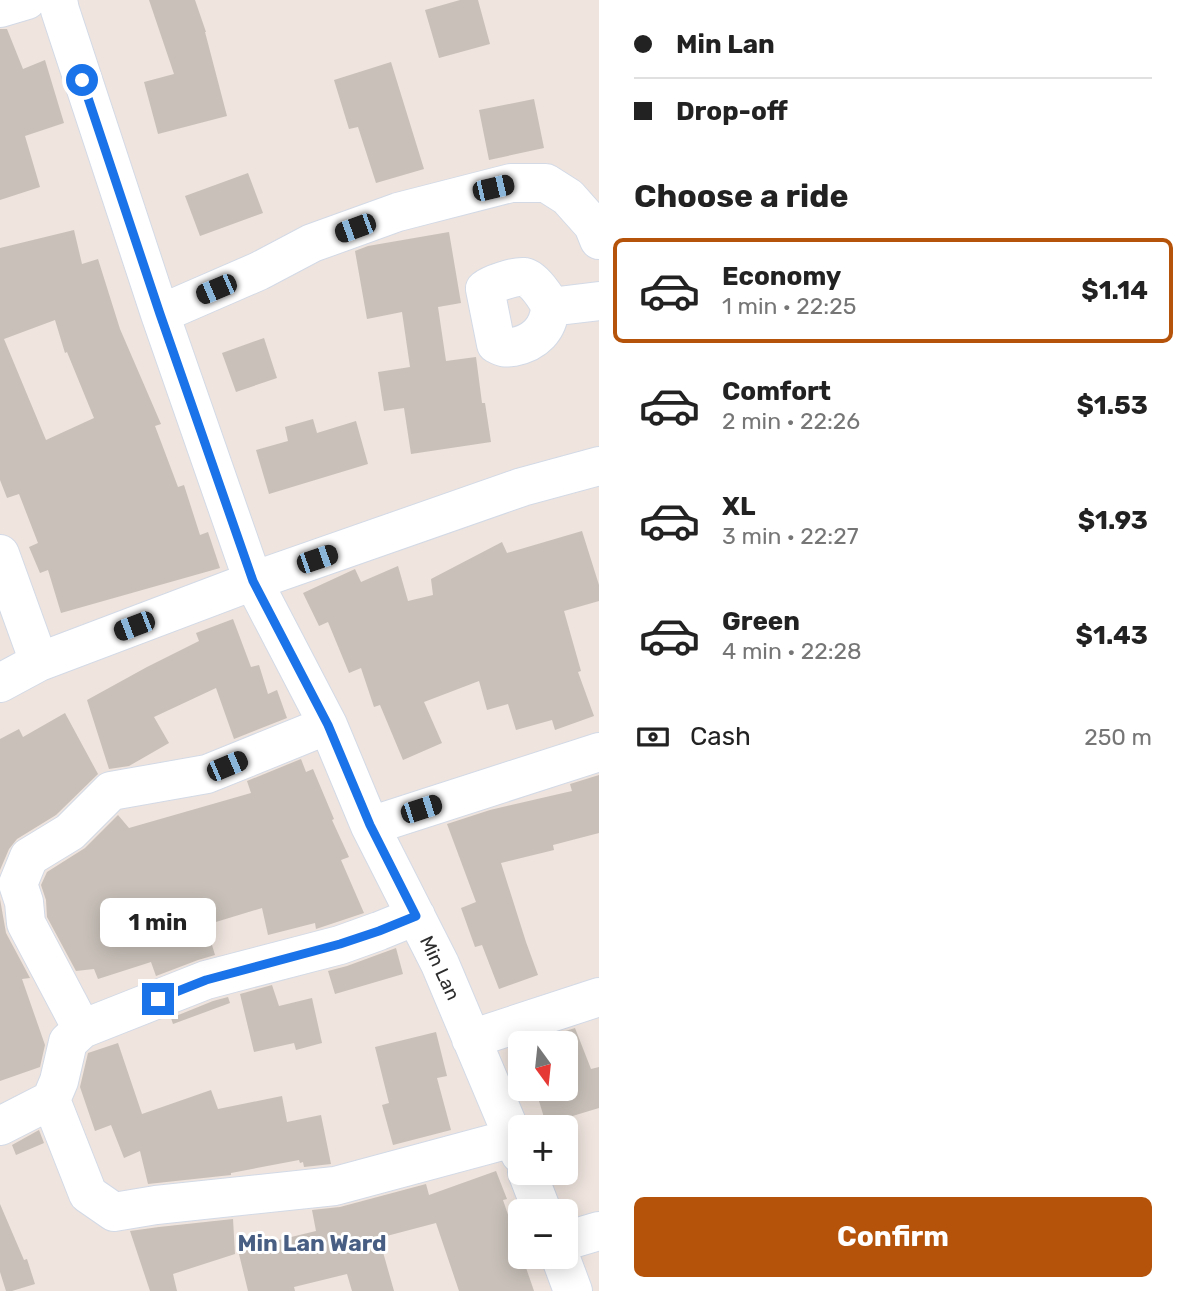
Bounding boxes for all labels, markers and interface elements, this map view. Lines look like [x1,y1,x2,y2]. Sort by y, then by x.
text: Min Lan [676,29,775,60]
route start [66,64,98,96]
text: Drop-off [676,96,788,127]
car [471,173,516,203]
text: Choose a ride [634,177,848,215]
car [332,211,379,245]
icon: car [638,259,701,322]
text: Economy [722,261,841,292]
car [193,271,240,307]
text: $1.14 [1081,275,1148,306]
text: 1 min · 22:25 [722,292,856,320]
icon: car [638,374,701,437]
text: Comfort [722,376,831,407]
text: $1.53 [1076,390,1148,421]
text: 2 min · 22:26 [722,407,860,435]
icon: car [638,489,701,552]
text: XL [722,491,755,522]
text: $1.93 [1078,505,1148,536]
text: 3 min · 22:27 [722,522,858,550]
car [294,542,341,576]
icon: car [638,604,701,667]
text: Green [722,606,800,637]
car [111,609,158,643]
text: $1.43 [1076,620,1148,651]
text: 4 min · 22:28 [722,637,862,665]
icon: cash [634,718,672,756]
text: Cash [690,721,751,752]
text: 250 m [1084,723,1152,751]
car [204,748,251,784]
car [398,793,445,825]
callout: 1 min [100,898,216,946]
text: 1 min [129,908,187,936]
street label: Min Lan [415,932,465,1004]
route end [142,983,174,1015]
north arrow [508,1031,578,1101]
map controls [508,1031,578,1269]
button: + [508,1115,578,1185]
button: Confirm [634,1197,1152,1277]
button: − [508,1199,578,1269]
district label: Min Lan Ward [237,1229,387,1257]

